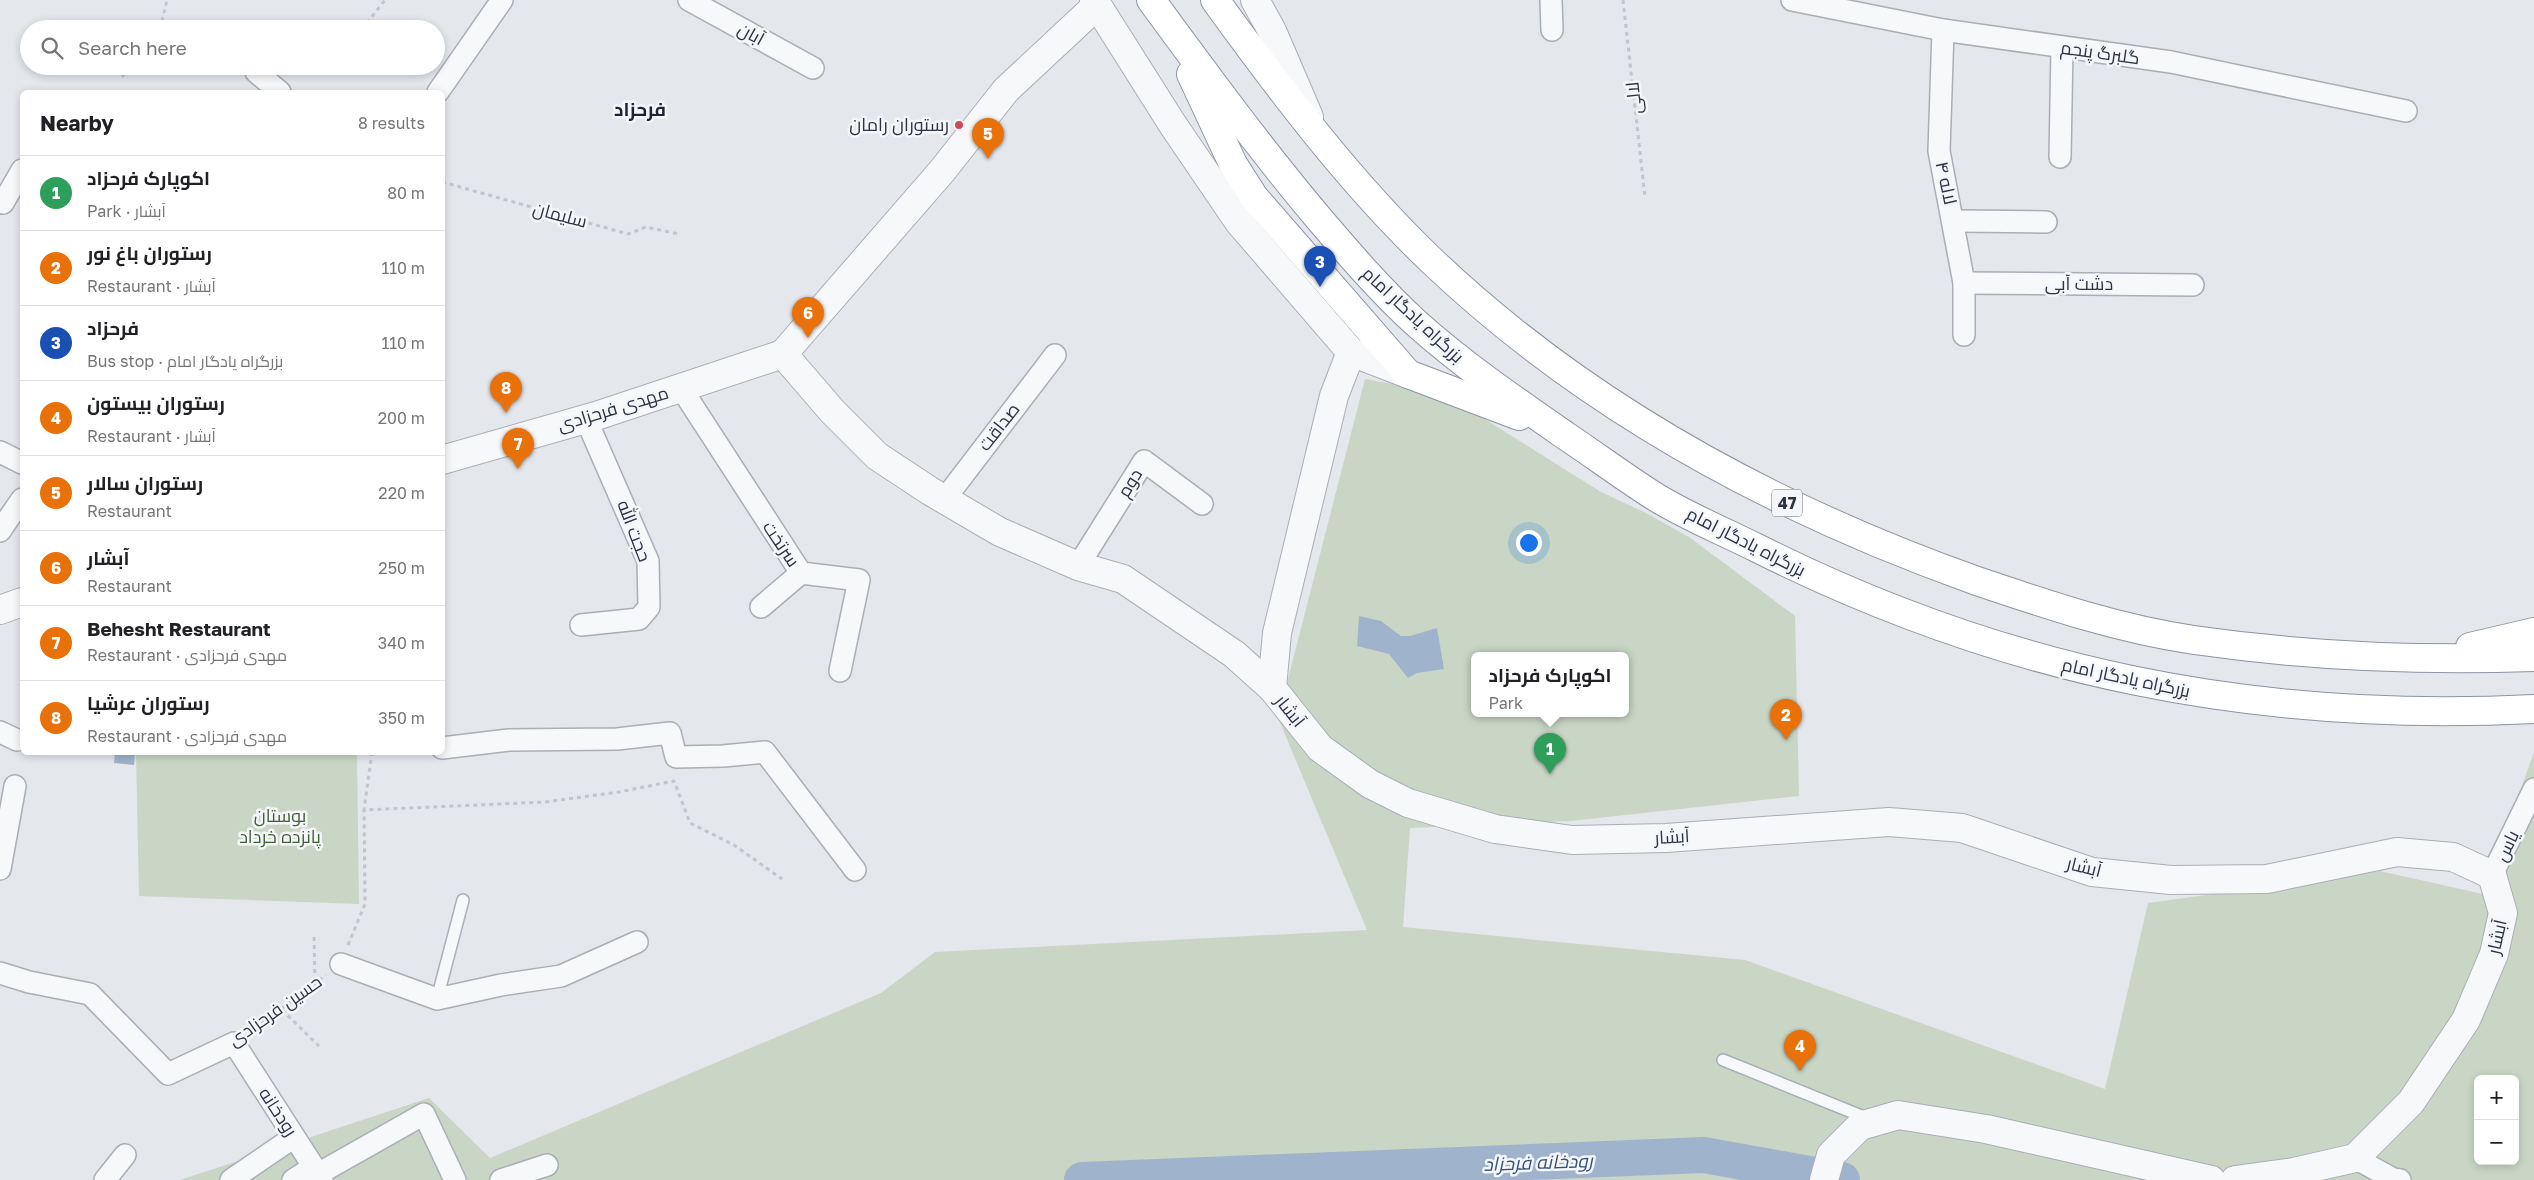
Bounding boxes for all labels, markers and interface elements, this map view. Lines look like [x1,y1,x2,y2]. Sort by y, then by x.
street label: آبان [734,17,769,50]
search box [20,20,445,75]
icon: search [38,34,66,62]
text: Search here [78,36,187,59]
street label: گلبرگ پنجم [2059,36,2141,70]
street label: لالی [1620,81,1647,115]
district label: فرحزاد [614,97,666,121]
text: Nearby [40,110,114,136]
text: 8 results [358,113,425,133]
place label: رستوران رامان [849,113,949,136]
pin: 5 [972,118,1004,159]
marker: رستوران رامان [953,119,965,131]
street label: لاله ۴ [1932,159,1962,206]
text: اکوپارک فرحزاد [87,166,210,189]
text: 1 [52,183,60,203]
text: 80 m [387,183,425,203]
street label: سلیمان [531,196,590,233]
text: Park · آبشار [87,201,166,221]
text: رستوران باغ نور [87,241,212,264]
pin: 3 [1304,246,1336,287]
text: 2 [51,258,61,278]
text: 110 m [381,258,425,278]
street label: بزرگراه یادگار امام [1357,262,1469,368]
street label: دشت آبی [2045,272,2113,295]
text: Restaurant · آبشار [87,276,216,296]
pin: 6 [792,297,824,338]
text: فرحزاد [87,316,139,339]
text: 3 [51,333,61,353]
text: 110 m [381,333,425,353]
text: Bus stop · بزرگراه یادگار امام [87,351,283,371]
pin: 8 [490,372,522,413]
street label: مهدی فرحزادی [554,381,671,436]
text: رستوران بیستون [87,391,225,414]
street label: صداقت [973,398,1024,455]
text: 4 [51,408,61,428]
text: 200 m [378,408,425,428]
text: Restaurant · آبشار [87,426,216,446]
pin: 7 [502,428,534,469]
street label: دوم [1112,464,1148,502]
text: رستوران سالار [87,471,203,494]
text: 5 [51,483,61,503]
text: 220 m [378,483,425,503]
road number: 47 [1772,489,1802,516]
street label: حجت الله [613,497,657,564]
text: Restaurant [87,501,172,521]
street label: بزرگراه یادگار امام [1682,502,1810,582]
street label: سرتخت [758,516,805,571]
your location [1516,530,1542,556]
text: آبشار [87,546,129,569]
text: 6 [51,558,61,578]
text: 250 m [378,558,425,578]
text: Restaurant [87,576,172,596]
text: Behesht Restaurant [87,617,271,640]
text: 7 [52,633,60,653]
text: 340 m [378,633,425,653]
text: Restaurant · مهدی فرحزادی [87,645,287,665]
popup [1471,652,1629,717]
street label: بزرگراه یادگار امام [2060,653,2192,703]
text: اکوپارک فرحزاد [1489,663,1612,686]
street label: آبشار [1270,689,1310,732]
text: رستوران عرشیا [87,691,210,714]
text: Park [1489,693,1523,713]
pin: 2 [1770,699,1802,740]
text: 8 [51,708,61,728]
text: 350 m [378,708,425,728]
text: Restaurant · مهدی فرحزادی [87,726,287,746]
pin: 1 [1534,733,1566,774]
park label: بوستان پانزده خرداد [239,804,321,849]
street label: آبشار [1653,824,1690,849]
street label: یاس [2489,826,2524,865]
street label: آبشار [2063,851,2104,882]
street label: آبشار [2481,917,2512,958]
street label: حسین فرحزادی [223,970,326,1051]
pin: 4 [1784,1030,1816,1071]
map controls [2474,1075,2519,1165]
button: + [2474,1075,2519,1120]
street label: رودخانه [254,1083,303,1141]
button: − [2474,1120,2519,1165]
water label: رودخانه فرحزاد [1483,1148,1595,1176]

